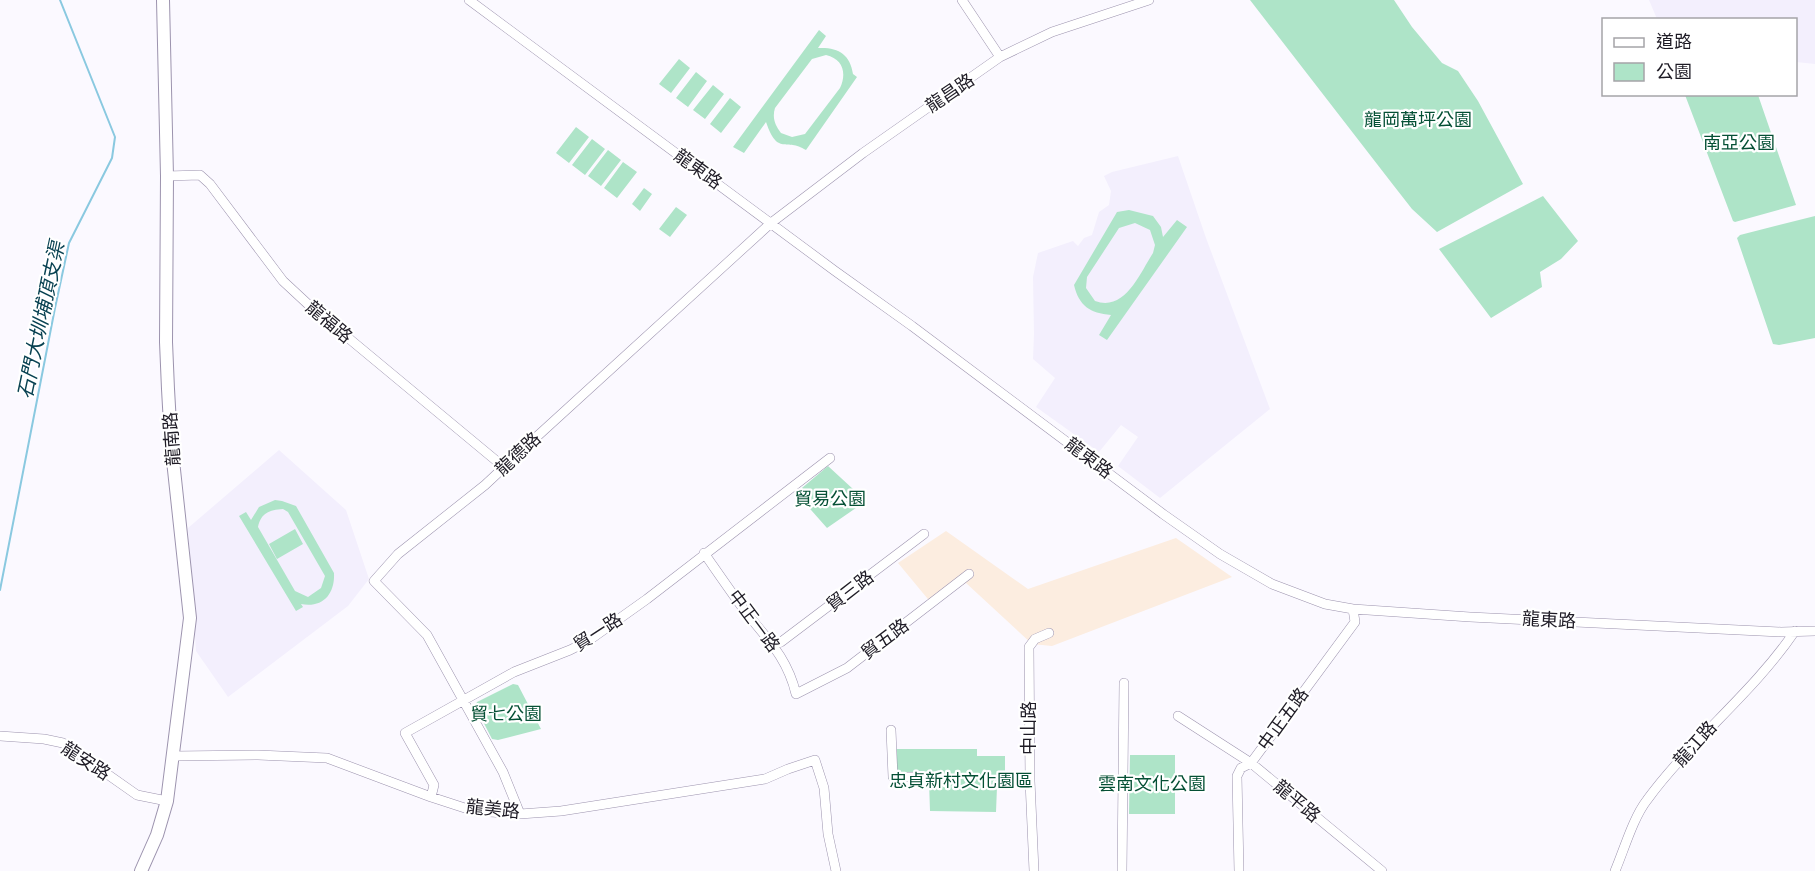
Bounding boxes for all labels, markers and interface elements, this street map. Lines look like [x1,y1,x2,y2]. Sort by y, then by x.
legend [1602,18,1797,96]
text: 道路 [1656,29,1692,53]
text: 公園 [1656,59,1692,83]
street label: 龍昌路 [920,67,979,117]
park label: 龍岡萬坪公園 [1364,107,1472,131]
park label: 南亞公園 [1703,130,1775,154]
street label: 龍東路 [670,143,727,194]
water label: 石門大圳埔頂支渠 [11,236,71,401]
street label: 龍福路 [301,295,358,348]
street label: 龍南路 [157,411,185,467]
street label: 龍德路 [489,426,545,480]
street label: 龍東路 [1061,431,1118,483]
park label: 貿易公園 [794,486,866,510]
street label: 貿三路 [821,564,878,616]
street label: 中正一路 [724,584,786,656]
street label: 貿一路 [568,606,627,656]
street label: 龍東路 [1521,606,1577,632]
street label: 貿五路 [856,612,913,664]
street label: 中正五路 [1251,682,1313,755]
park label: 貿七公園 [470,701,542,725]
street label: 中山路 [1016,701,1040,755]
street label: 龍江路 [1667,715,1721,771]
street label: 龍安路 [57,735,116,785]
park label: 忠貞新村文化園區 [889,768,1033,792]
park label: 雲南文化公園 [1098,771,1206,795]
street label: 龍平路 [1269,774,1326,827]
street label: 龍美路 [465,793,521,823]

